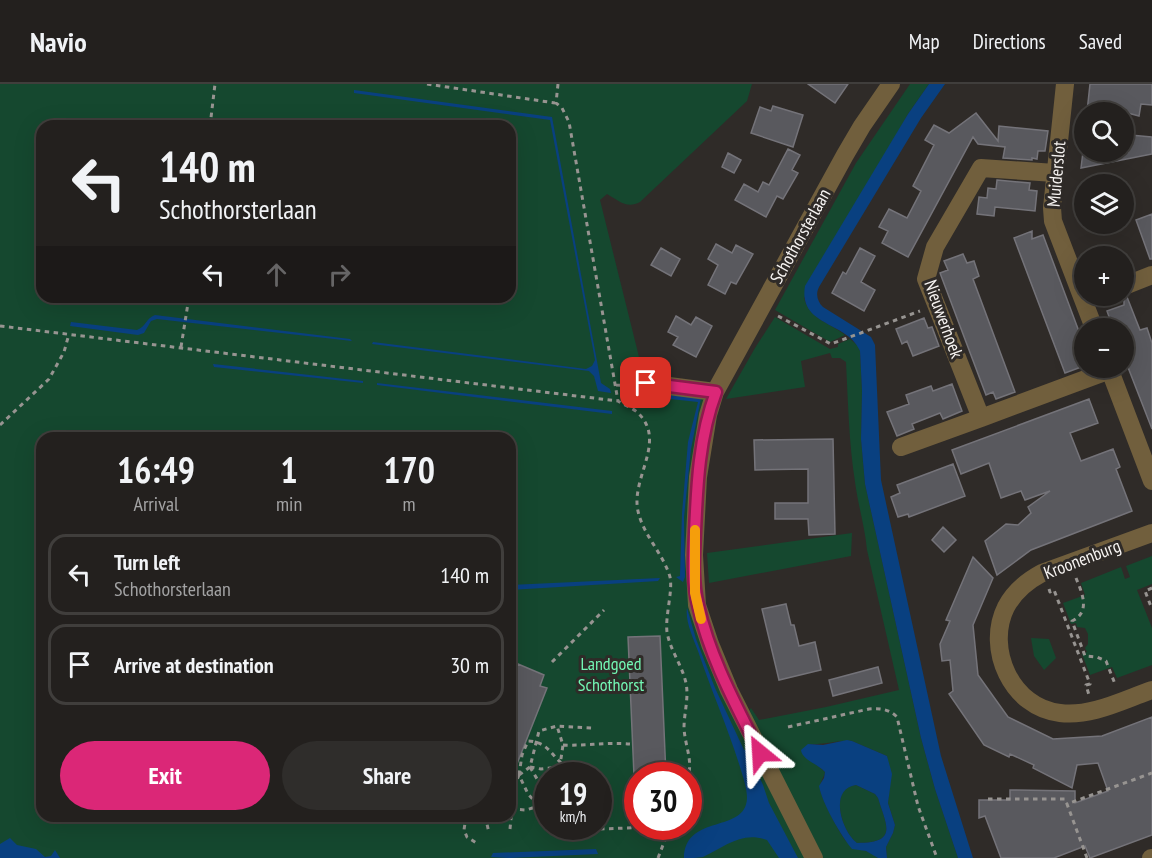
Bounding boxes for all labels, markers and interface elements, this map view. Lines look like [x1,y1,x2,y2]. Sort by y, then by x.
text: Navio [30,23,87,60]
text: Map [909,28,940,55]
text: Directions [973,28,1046,55]
text: Saved [1079,28,1122,55]
map controls [1074,102,1134,378]
button: search [1074,102,1134,162]
text: 140 m [159,139,256,194]
street label: Muiderslot [1042,140,1070,208]
icon: left [60,144,138,222]
button: layers [1074,174,1134,234]
street label: Schothorsterlaan [764,184,836,288]
text: Schothorsterlaan [159,192,317,226]
button: + [1074,246,1134,306]
icon: left [197,258,230,291]
icon: ahead [260,258,293,291]
icon: right [323,258,356,291]
street label: Nieuwerhoek [919,277,969,361]
button: − [1074,318,1134,378]
pin [620,357,671,408]
icon: arrive [629,366,662,399]
text: 16:49 [117,446,195,493]
text: 1 [280,446,298,493]
text: 170 [383,446,435,493]
text: Arrival [133,491,179,517]
text: min [276,491,302,517]
text: m [403,491,416,517]
street label: Kroonenburg [1040,534,1124,584]
text: Turn left [114,548,180,576]
icon: left [63,558,96,591]
text: 140 m [440,561,489,589]
text: Schothorsterlaan [114,576,231,602]
icon: arrive [63,648,96,681]
text: Arrive at destination [114,651,274,679]
text: 30 m [450,651,489,679]
park label: Landgoed Schothorst [578,652,644,696]
position arrow [728,721,792,785]
button: Exit [60,741,270,810]
button: Share [282,741,492,810]
speed limit sign: 30 [624,762,702,840]
text: 19 [559,774,587,813]
text: km/h [560,807,586,826]

